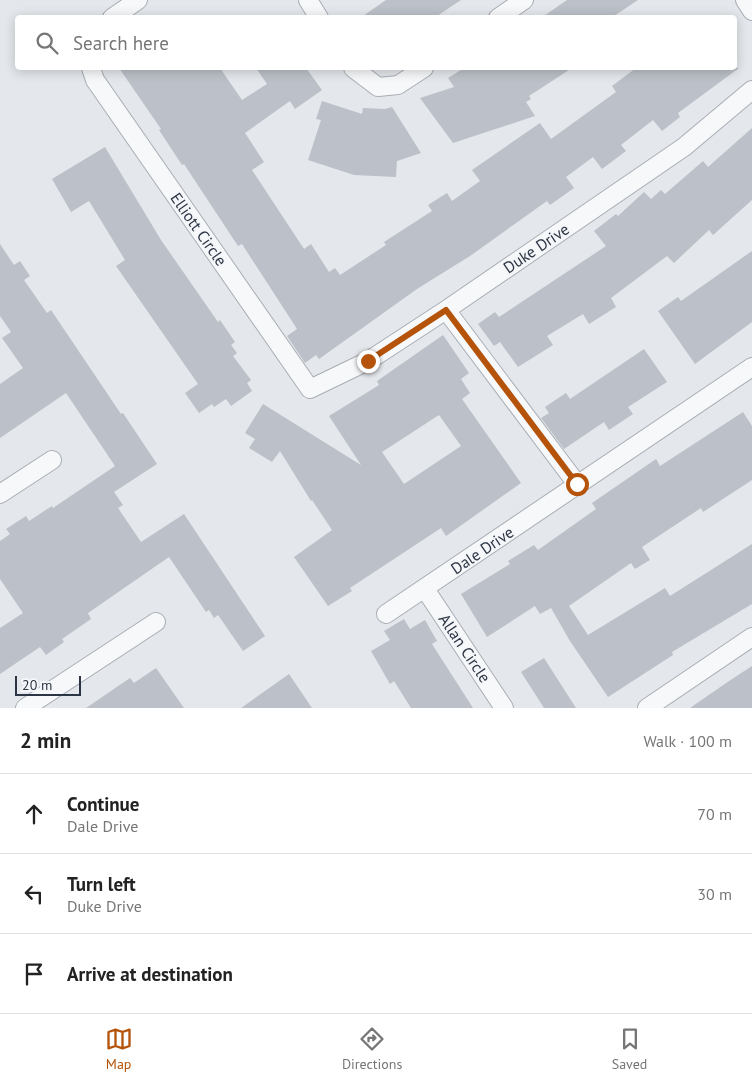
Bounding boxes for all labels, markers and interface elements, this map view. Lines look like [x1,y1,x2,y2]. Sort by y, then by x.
search box [15,15,737,70]
icon: search [33,29,61,57]
text: Search here [73,31,169,55]
street label: Elliott Circle [166,189,232,269]
street label: Duke Drive [499,219,573,277]
route end [357,350,380,373]
route start [566,473,589,496]
street label: Dale Drive [447,522,517,578]
street label: Allan Circle [435,610,495,686]
scale bar [15,673,81,696]
text: 20 m [22,676,52,694]
text: 2 min [20,727,71,754]
text: Walk · 100 m [643,731,732,751]
text: Continue [67,792,139,816]
icon: ahead [20,800,48,828]
text: 70 m [697,804,732,824]
text: Dale Drive [67,816,138,836]
text: Turn left [67,872,136,896]
icon: left [20,880,48,908]
text: 30 m [697,884,732,904]
text: Duke Drive [67,896,142,916]
icon: arrive [20,960,48,988]
text: Arrive at destination [67,962,233,986]
tab: Map [105,1025,133,1073]
tab: Directions [342,1025,402,1073]
tab: Saved [612,1025,647,1073]

